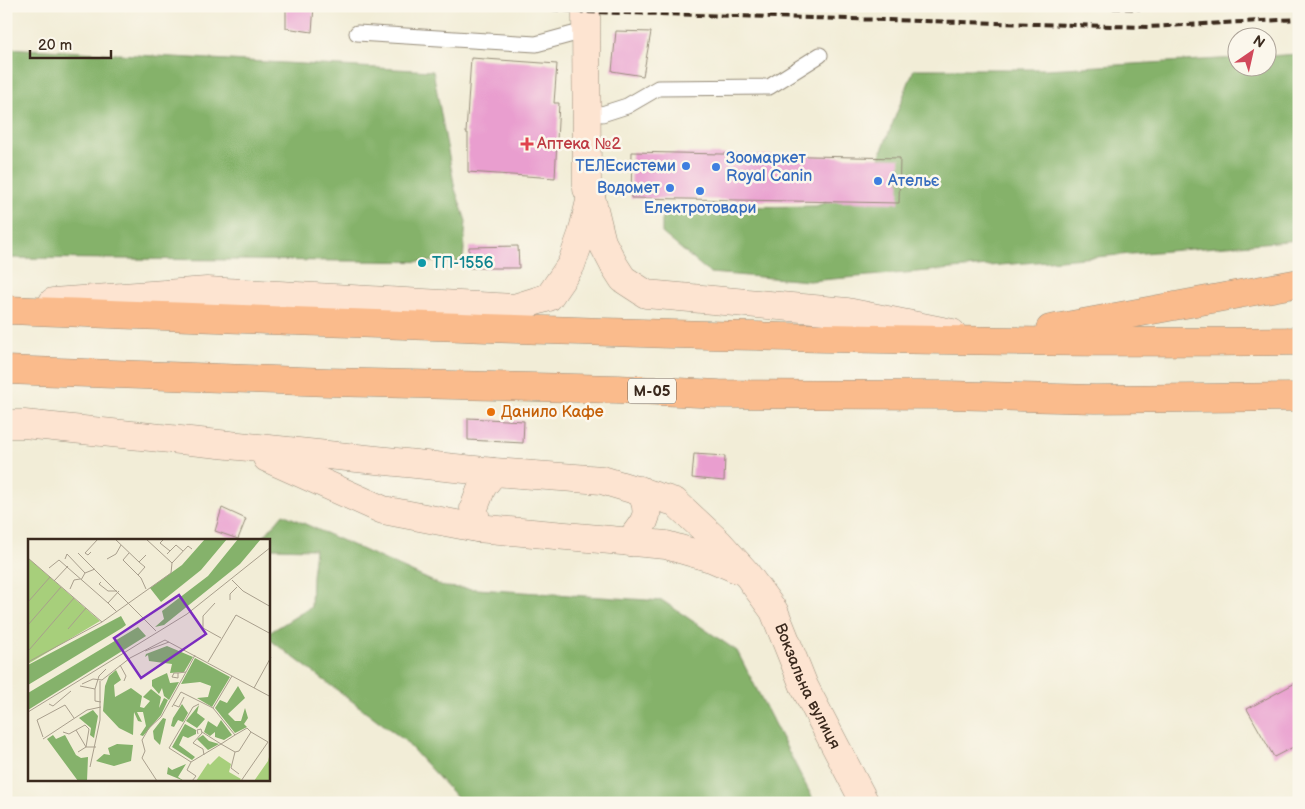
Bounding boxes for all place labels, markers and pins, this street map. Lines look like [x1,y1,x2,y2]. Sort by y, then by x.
place label: Аптека №2 [536,135,621,154]
marker: Аптека №2 [521,138,533,150]
place label: Зоомаркет Royal Canin [726,149,812,186]
place label: ТЕЛЕсистеми [575,157,676,176]
marker: ТЕЛЕсистеми [680,160,692,172]
marker: Зоомаркет Royal Canin [710,161,722,173]
place label: Ательє [887,172,939,191]
marker: Ательє [872,175,884,187]
place label: Водомет [597,179,661,198]
marker: Водомет [664,182,676,194]
marker: Електротовари [694,185,706,197]
place label: Електротовари [644,199,756,218]
place label: ТП-1556 [432,254,494,273]
marker: ТП-1556 [416,257,428,269]
place label: Данило Кафе [501,403,604,422]
marker: Данило Кафе [485,406,497,418]

